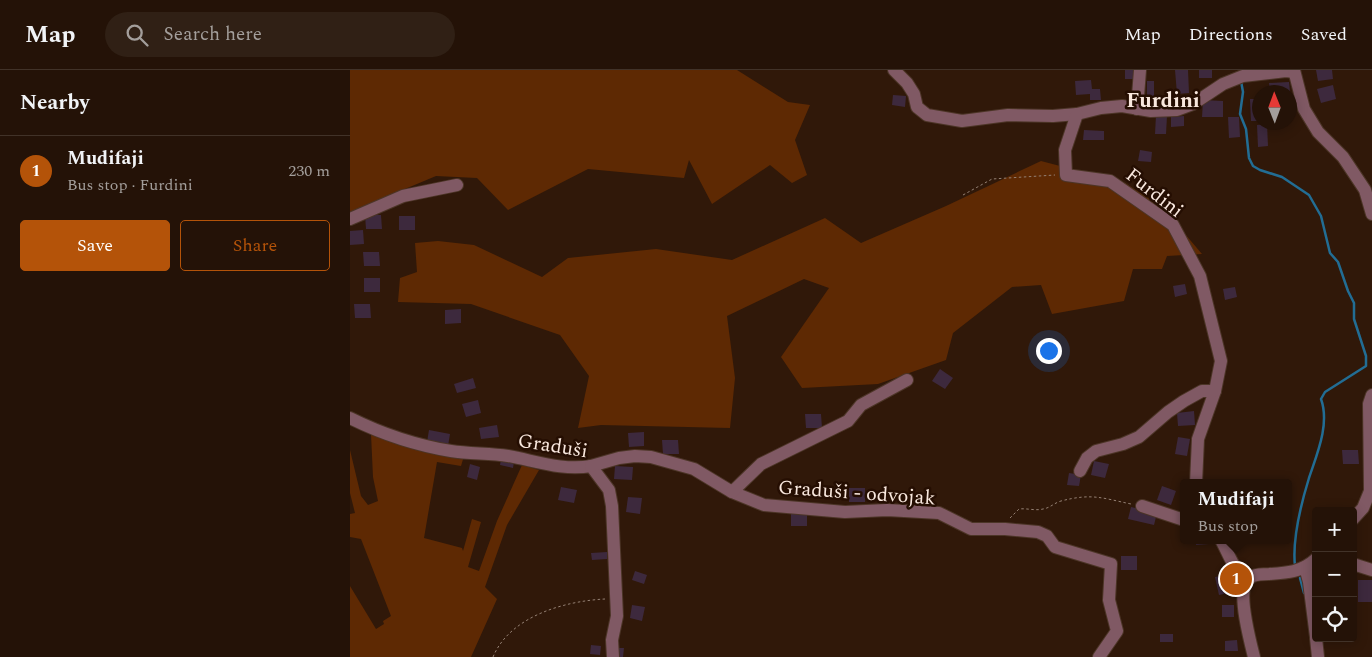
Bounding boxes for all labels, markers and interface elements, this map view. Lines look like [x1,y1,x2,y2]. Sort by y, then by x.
search box [105,12,455,57]
text: Map [25,17,75,53]
text: Search here [163,20,262,49]
icon: search [123,21,151,49]
text: Map [1125,21,1161,48]
text: Directions [1189,21,1273,48]
text: Saved [1301,21,1347,48]
district label: Furdini [1126,85,1200,117]
north arrow [1252,85,1297,130]
text: Nearby [20,87,90,119]
text: Mudifaji [67,144,144,173]
text: 1 [32,159,40,183]
text: 230 m [288,159,330,183]
street label: Furdini [1119,161,1190,225]
text: Bus stop · Furdini [67,173,193,197]
button: Save [20,220,170,271]
button: Share [180,220,330,271]
your location [1036,338,1062,364]
street label: Graduši [516,426,590,466]
street label: Graduši - odvojak [777,473,937,513]
popup [1180,479,1292,544]
text: Mudifaji [1198,485,1274,514]
map controls [1312,507,1357,642]
button: + [1312,507,1357,552]
text: Bus stop [1198,514,1258,538]
button: − [1312,552,1357,597]
pin: 1 [1220,560,1252,598]
button: locate [1312,597,1357,642]

